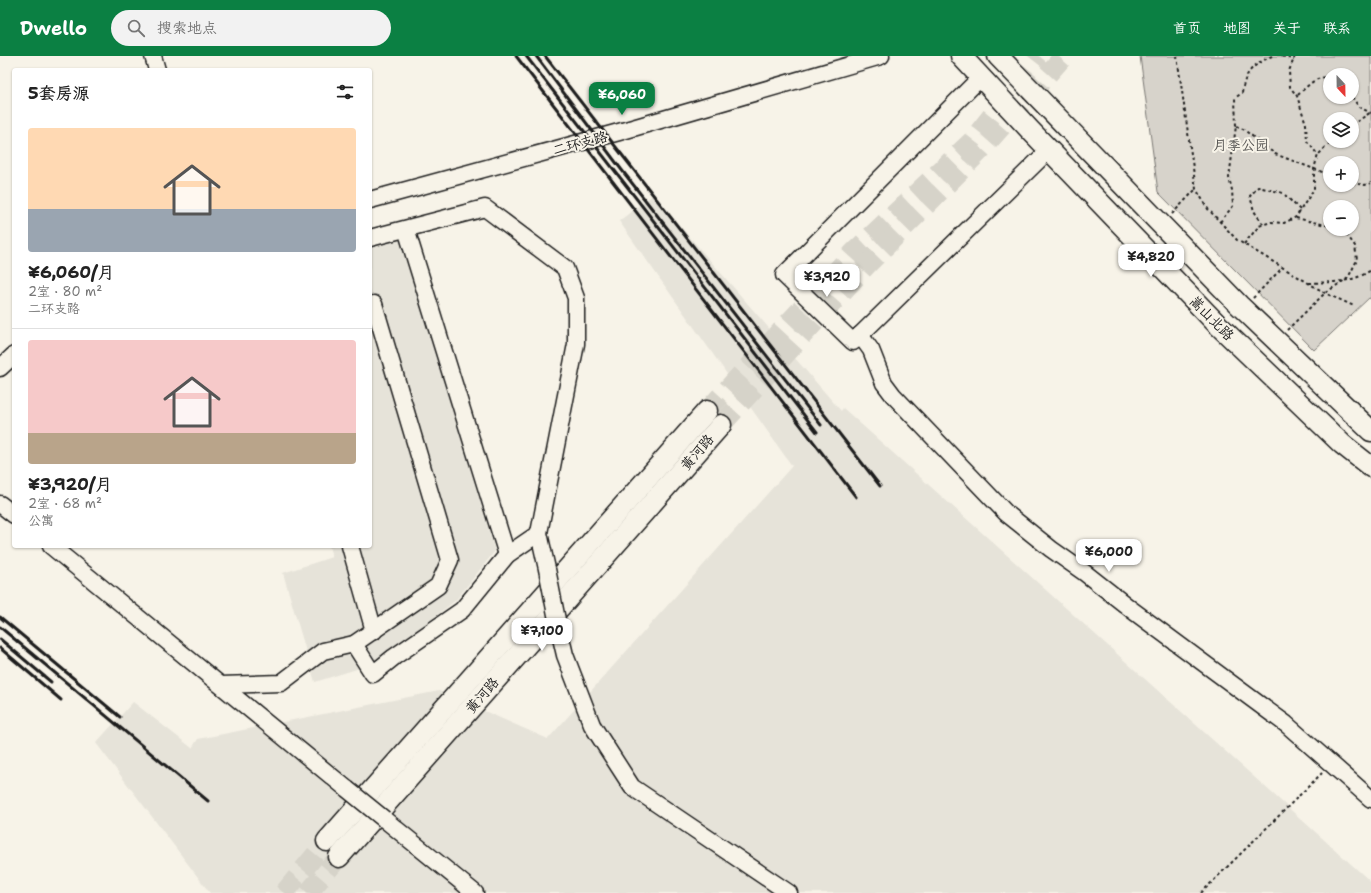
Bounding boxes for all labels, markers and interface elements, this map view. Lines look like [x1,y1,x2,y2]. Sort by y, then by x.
search box [111,10,391,46]
text: Dwello [20,16,87,41]
icon: search [125,17,147,39]
text: 搜索地点 [157,18,217,38]
text: 首页 [1173,19,1201,37]
text: 地图 [1223,19,1251,37]
text: 关于 [1273,19,1301,37]
text: 联系 [1323,19,1351,37]
north arrow [1323,68,1359,104]
map controls [1323,68,1359,236]
icon: filters [334,81,356,103]
text: 5套房源 [28,82,90,104]
pin: ¥6,060 [589,82,655,116]
text: ¥6,060 [598,86,646,103]
button: layers [1323,112,1359,148]
street label: 二环支路 [551,127,609,159]
park label: 月季公园 [1213,136,1269,154]
icon: home [156,154,228,226]
button: + [1323,156,1359,192]
button: − [1323,200,1359,236]
pin: ¥4,820 [1118,244,1184,278]
text: ¥4,820 [1127,248,1175,265]
text: ¥6,060/月 [28,261,114,283]
pin: ¥3,920 [794,264,860,298]
text: ¥3,920 [804,268,850,285]
text: 2室 · 80 m² [28,283,102,300]
street label: 嵩山北路 [1186,292,1238,344]
text: 二环支路 [28,300,80,317]
icon: home [156,366,228,438]
street label: 黄河路 [676,430,718,474]
text: ¥3,920/月 [28,473,112,495]
text: 2室 · 68 m² [28,495,102,512]
text: 公寓 [28,512,54,529]
pin: ¥6,000 [1076,539,1142,573]
text: ¥6,000 [1085,543,1133,560]
pin: ¥7,100 [509,618,575,652]
text: ¥7,100 [520,622,564,639]
street label: 黄河路 [461,673,503,717]

